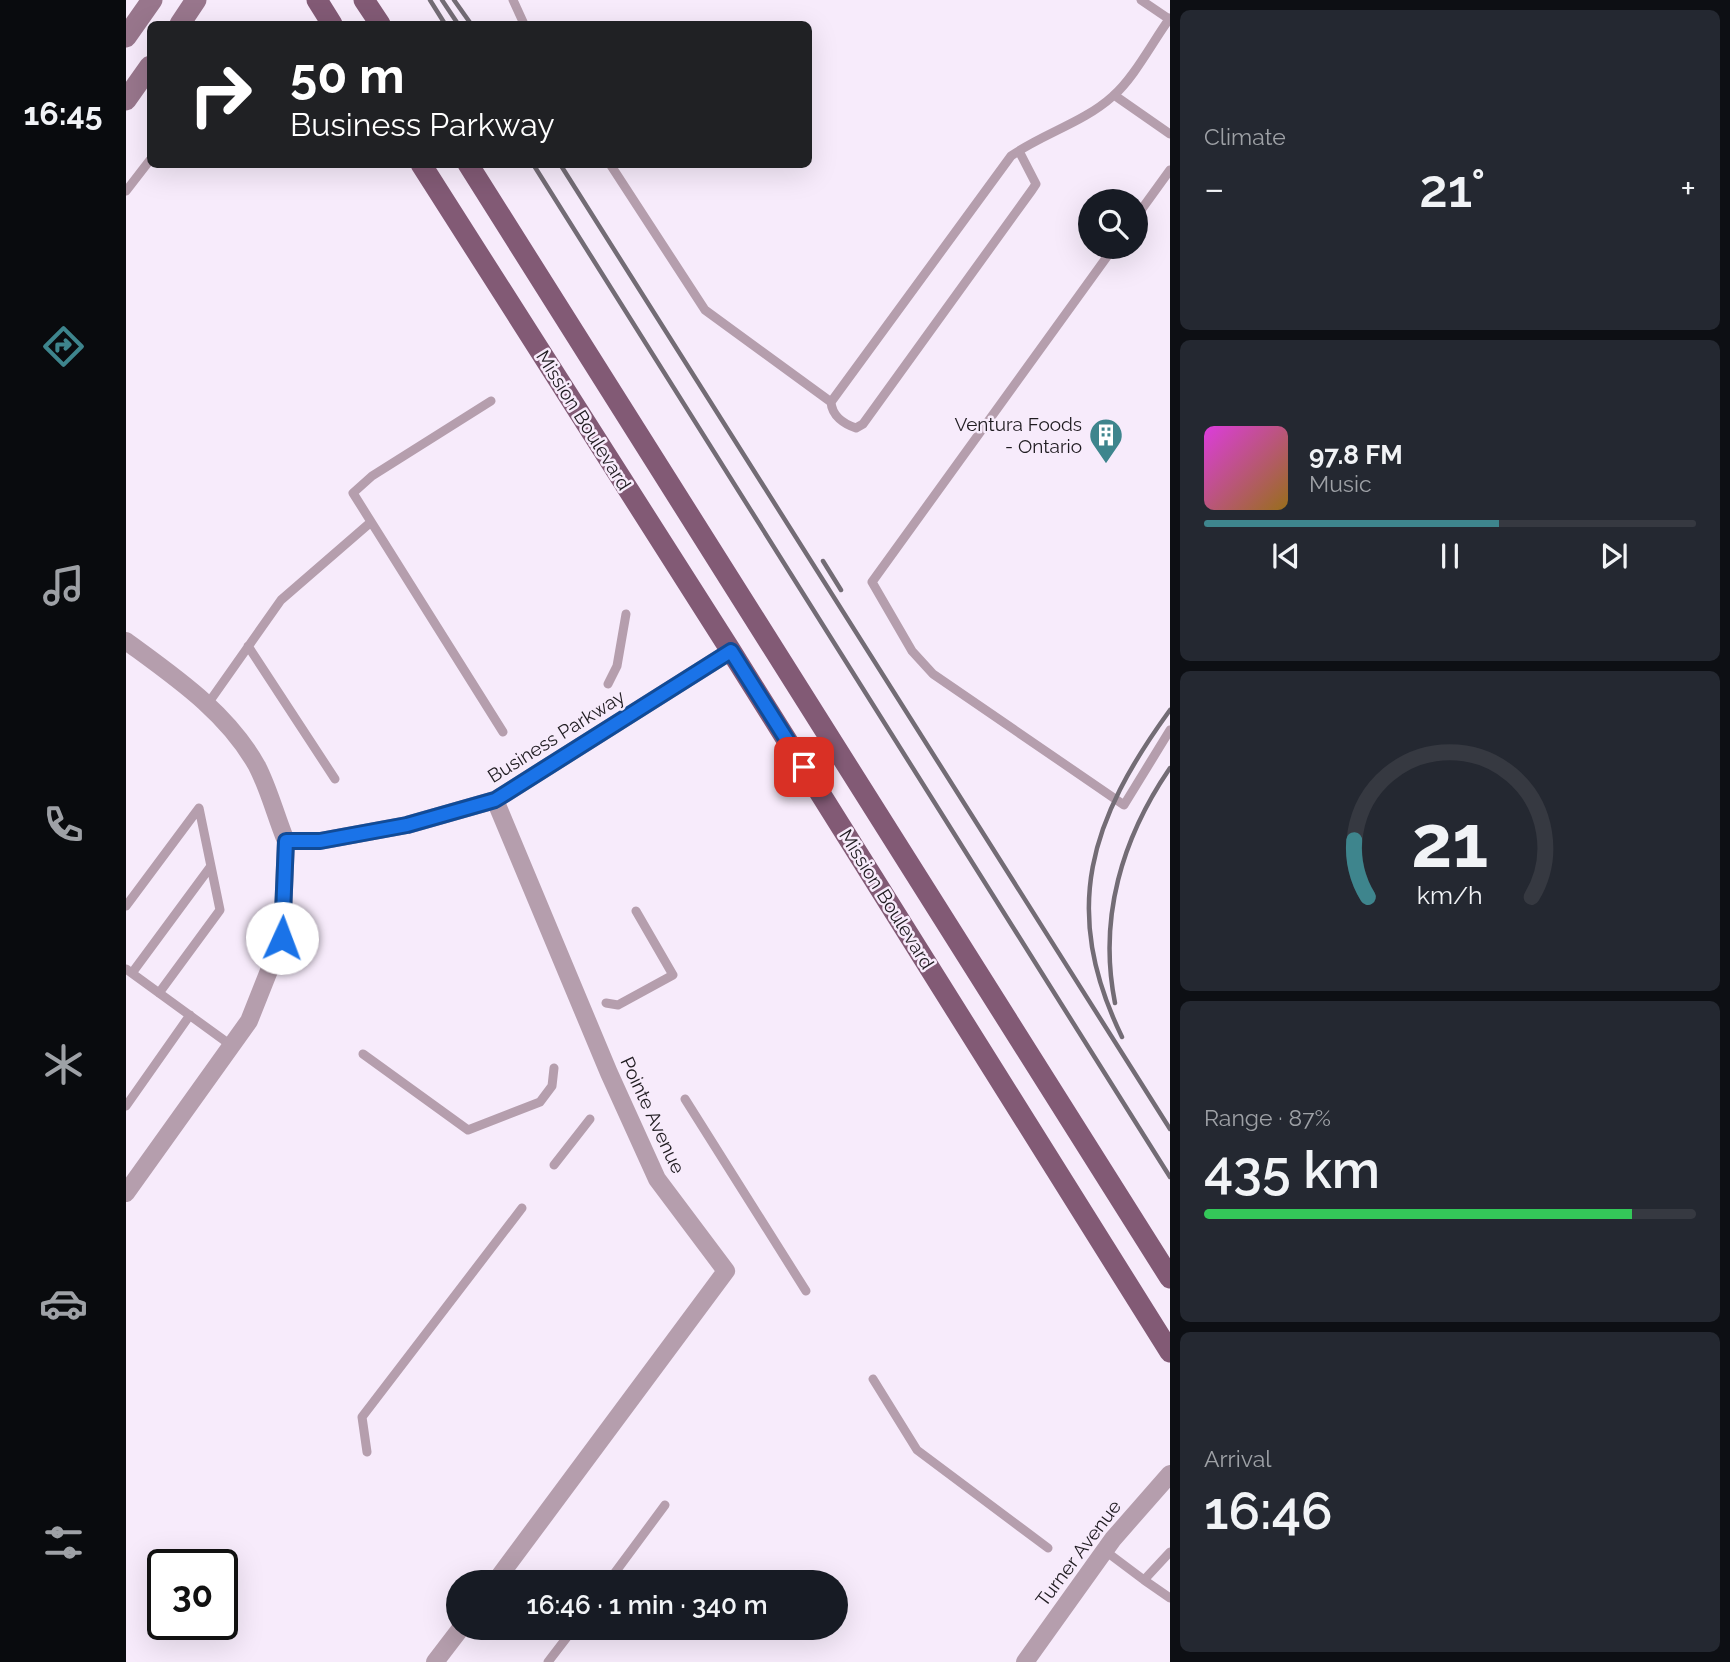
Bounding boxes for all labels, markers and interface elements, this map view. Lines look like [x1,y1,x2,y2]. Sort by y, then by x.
text: 50 m [290,47,405,104]
icon: right [175,49,266,140]
text: 16:45 [23,95,103,132]
text: Business Parkway [290,106,555,143]
text: Climate [1204,123,1286,150]
text: 21° [1419,158,1486,219]
text: − [1204,166,1224,211]
text: + [1680,166,1696,211]
map controls [1078,189,1148,259]
button: search [1078,189,1148,259]
icon: directions [39,322,88,371]
street label: Mission Boulevard [532,346,636,494]
place label: Ventura Foods - Ontario [955,413,1082,457]
building icon: Ventura Foods - Ontario [1087,416,1125,465]
text: 97.8 FM [1309,440,1403,470]
text: Music [1309,470,1372,497]
icon: previous [1267,537,1305,575]
icon: pause [1431,537,1469,575]
icon: next [1595,537,1633,575]
icon: music [39,561,88,610]
street label: Business Parkway [484,685,628,787]
pin [774,737,834,797]
icon: arrive [785,748,823,786]
text: 21 [1411,799,1489,884]
icon: phone [39,800,88,849]
street label: Mission Boulevard [835,825,939,973]
text: km/h [1417,880,1483,910]
position arrow [245,901,319,975]
icon: climate [39,1040,88,1089]
street label: Pointe Avenue [616,1053,690,1177]
text: Range · 87% [1204,1104,1331,1131]
text: 435 km [1204,1139,1380,1200]
icon: car [39,1279,88,1328]
text: Arrival [1204,1445,1271,1472]
text: 16:46 [1204,1480,1333,1541]
street label: Turner Avenue [1031,1496,1125,1610]
icon: filters [39,1518,88,1567]
speed limit sign: 30 [147,1549,238,1640]
text: 16:46 · 1 min · 340 m [526,1590,768,1620]

